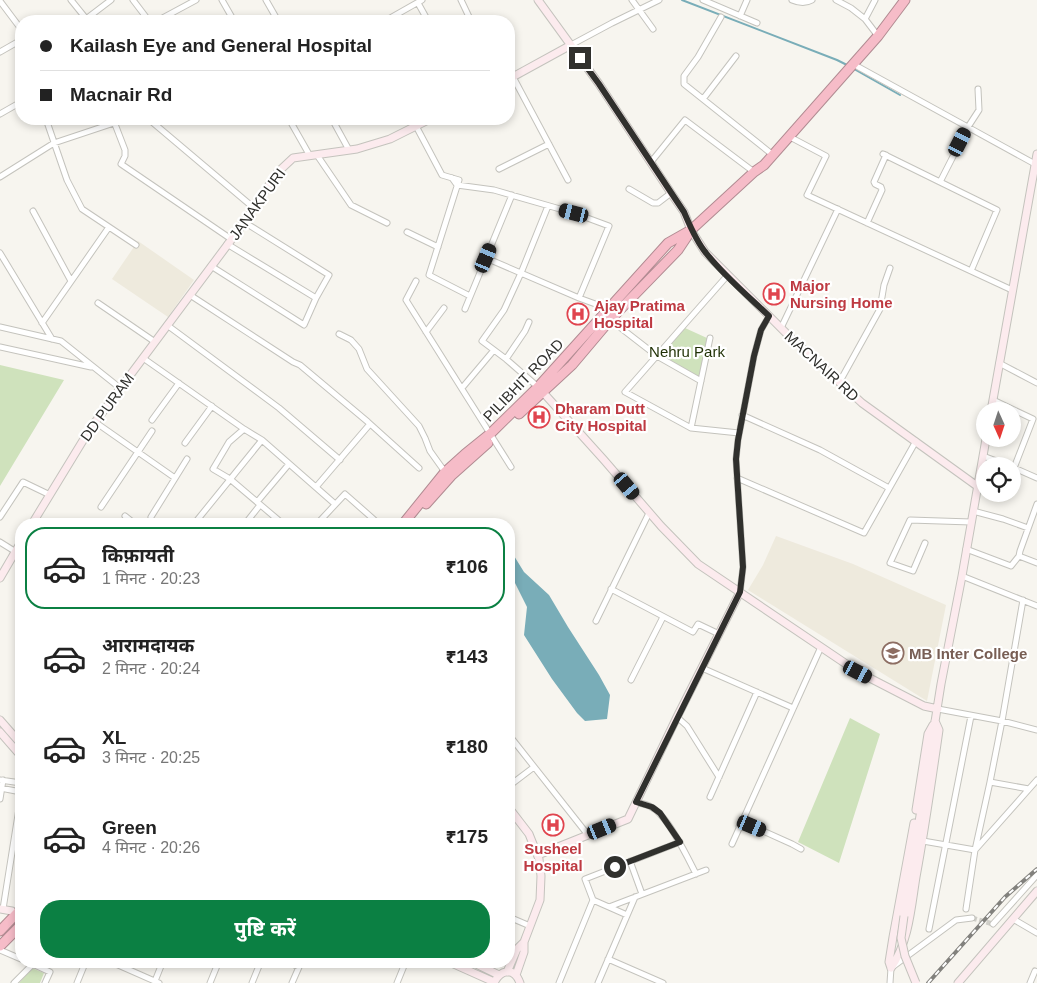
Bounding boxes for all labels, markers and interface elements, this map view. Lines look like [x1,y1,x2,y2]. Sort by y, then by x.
text: Kailash Eye and General Hospital [70,35,372,56]
route end [569,47,591,69]
text: Macnair Rd [70,84,172,105]
car [946,125,973,159]
street label: JANAKPURI [225,165,289,243]
car [557,202,590,224]
car [473,241,498,275]
place label: Major Nursing Home [790,277,893,311]
hospital icon: Major Nursing Home [762,282,786,306]
place label: Ajay Pratima Hospital [594,297,686,331]
hospital icon: Ajay Pratima Hospital [566,302,590,326]
street label: MACNAIR RD [781,327,863,405]
street label: PILIBHIT ROAD [479,335,567,425]
park label: Nehru Park [649,343,725,360]
street label: DD PURAM [77,370,137,444]
place label: Dharam Dutt City Hospital [555,400,647,434]
north arrow [976,402,1021,448]
map controls [976,402,1021,502]
hospital icon: Dharam Dutt City Hospital [527,405,551,429]
button: locate [976,457,1021,502]
car [611,470,642,502]
text: किफ़ायती [102,545,174,566]
icon: car [42,546,87,591]
text: ₹106 [445,556,488,577]
text: 1 मिनट · 20:23 [102,570,200,587]
text: आरामदायक [102,635,194,656]
icon: car [42,636,87,681]
school or university icon: MB Inter College [881,641,905,665]
place label: MB Inter College [909,645,1027,662]
text: ₹143 [445,646,488,667]
car [841,659,874,685]
text: 2 मिनट · 20:24 [102,660,200,677]
icon: car [42,726,87,771]
text: XL [102,727,126,748]
text: ₹180 [445,736,488,757]
text: 3 मिनट · 20:25 [102,749,200,766]
hospital icon: Susheel Hospital [541,813,565,837]
car [735,813,768,839]
icon: car [42,816,87,861]
car [585,816,618,842]
text: Green [102,817,157,838]
text: ₹175 [445,826,488,847]
text: 4 मिनट · 20:26 [102,839,200,856]
place label: Susheel Hospital [523,840,583,874]
route start [604,856,626,878]
button: पुष्टि करें [40,900,490,958]

